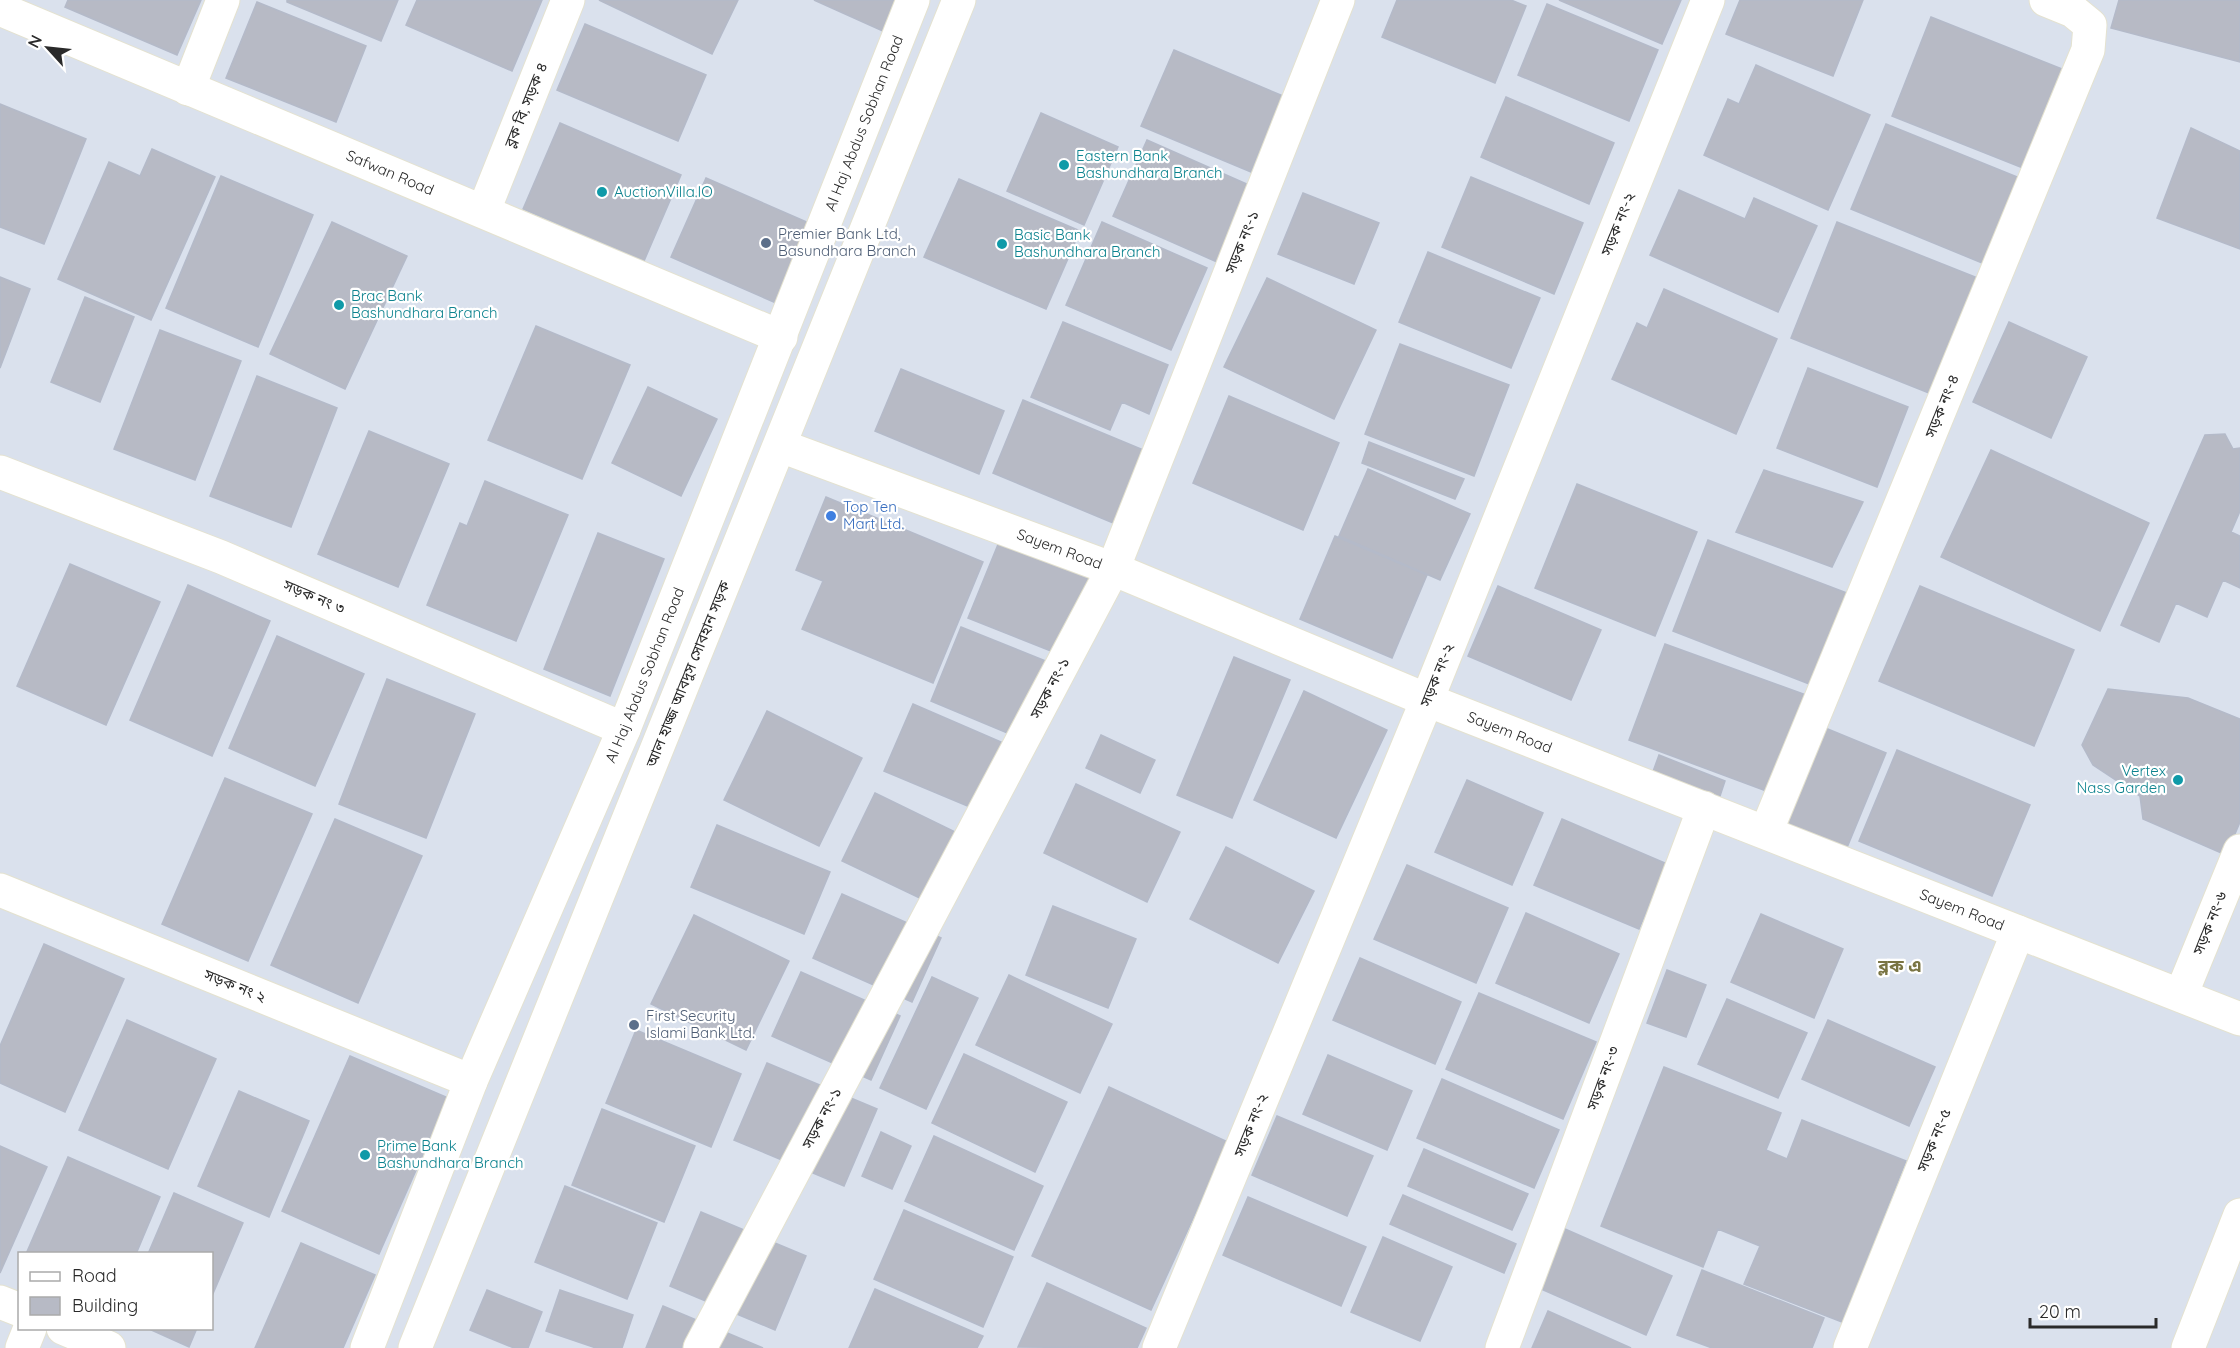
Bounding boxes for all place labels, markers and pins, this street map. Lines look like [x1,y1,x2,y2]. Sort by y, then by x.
place label: Eastern Bank Bashundhara Branch [1076,146,1223,182]
marker: Eastern Bank Bashundhara Branch [1057,158,1071,172]
place label: AuctionVilla.IO [614,182,713,201]
marker: AuctionVilla.IO [595,185,609,199]
place label: Premier Bank Ltd, Basundhara Branch [778,224,916,260]
place label: Basic Bank Bashundhara Branch [1014,225,1161,261]
marker: Premier Bank Ltd, Basundhara Branch [759,236,773,250]
marker: Basic Bank Bashundhara Branch [995,237,1009,251]
place label: Brac Bank Bashundhara Branch [351,286,498,322]
marker: Brac Bank Bashundhara Branch [332,298,346,312]
place label: Top Ten Mart Ltd. [843,497,904,533]
marker: Top Ten Mart Ltd. [824,509,838,523]
place label: Vertex Nass Garden [2076,761,2166,797]
marker: Vertex Nass Garden [2171,773,2185,787]
place label: First Security Islami Bank Ltd. [646,1006,755,1042]
marker: First Security Islami Bank Ltd. [627,1018,641,1032]
place label: Prime Bank Bashundhara Branch [377,1136,524,1172]
marker: Prime Bank Bashundhara Branch [358,1148,372,1162]

